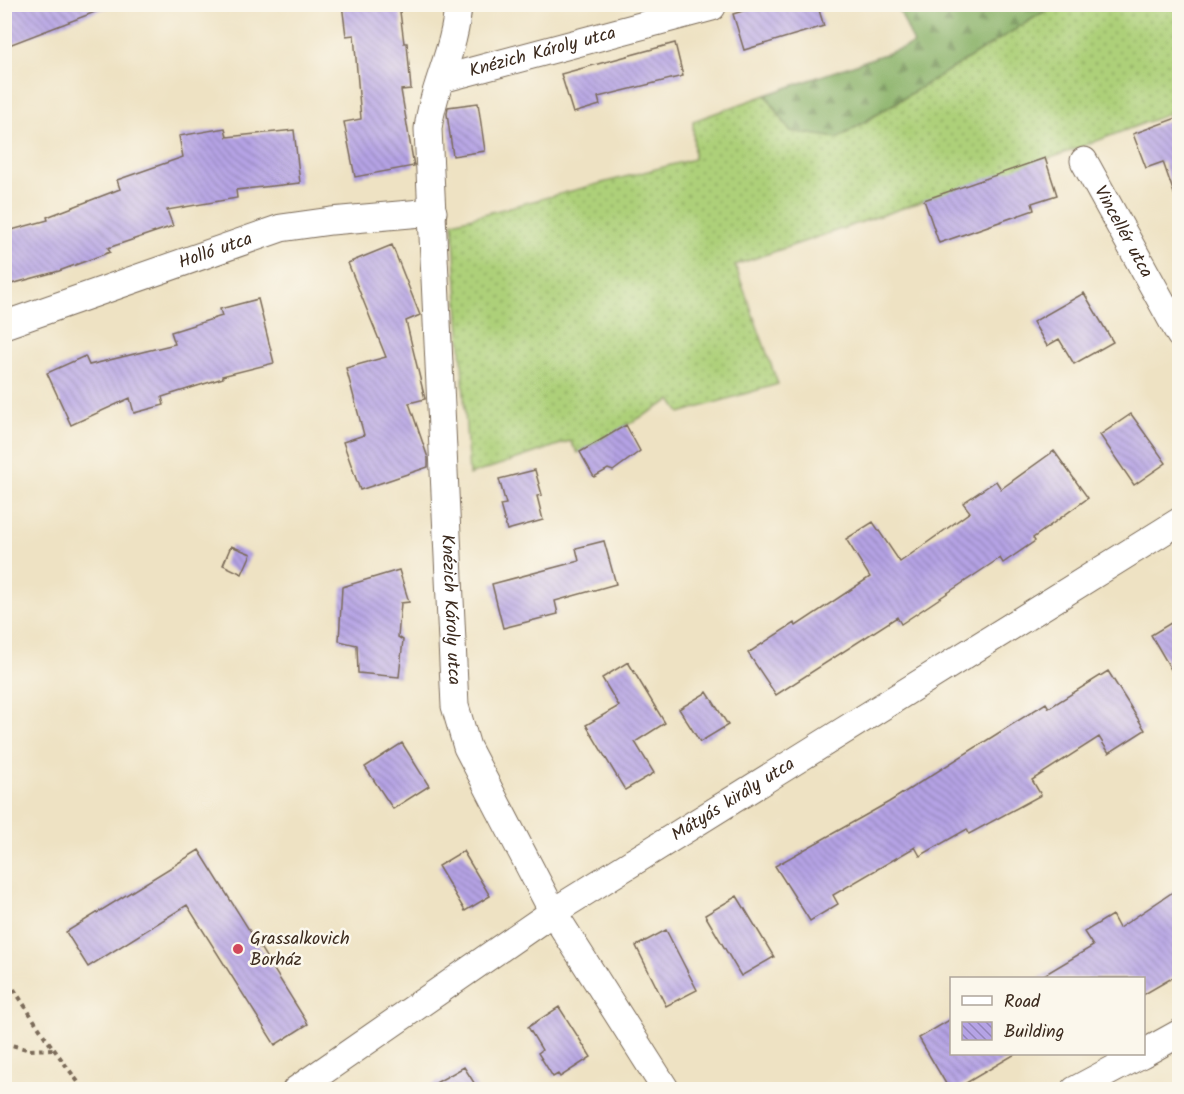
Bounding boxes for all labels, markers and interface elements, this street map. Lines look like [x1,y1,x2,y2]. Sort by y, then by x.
street label: Knézich Károly utca [466,19,619,86]
street label: Vincellér utca [1086,180,1160,283]
street label: Holló utca [175,225,256,277]
street label: Knézich Károly utca [432,534,468,686]
street label: Mátyás király utca [666,750,801,849]
place label: Grassalkovich Borház [250,925,350,975]
marker: Grassalkovich Borház [231,942,245,956]
legend [950,977,1145,1055]
text: Road [1004,988,1041,1017]
text: Building [1004,1018,1064,1047]

